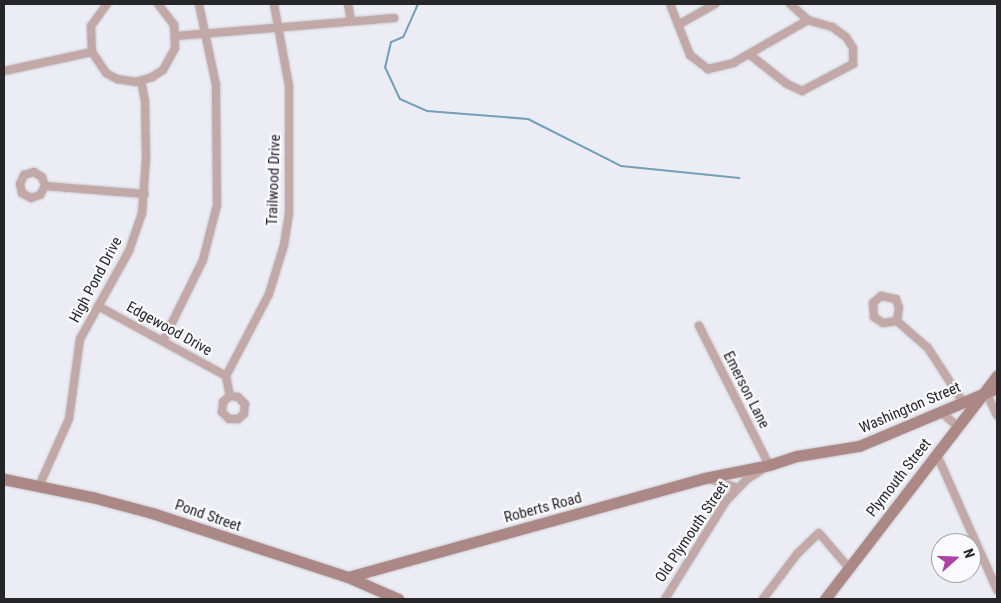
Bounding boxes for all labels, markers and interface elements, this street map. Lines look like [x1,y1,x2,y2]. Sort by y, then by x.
street label: Trailwood Drive [263,134,285,226]
street label: High Pond Drive [66,234,126,326]
street label: Edgewood Drive [123,298,215,360]
street label: Emerson Lane [719,348,773,432]
street label: Washington Street [857,379,963,437]
street label: Plymouth Street [863,435,935,521]
street label: Old Plymouth Street [652,478,732,586]
street label: Roberts Road [502,489,584,527]
street label: Pond Street [172,496,244,536]
north arrow [931,533,981,583]
text: N [960,546,978,560]

